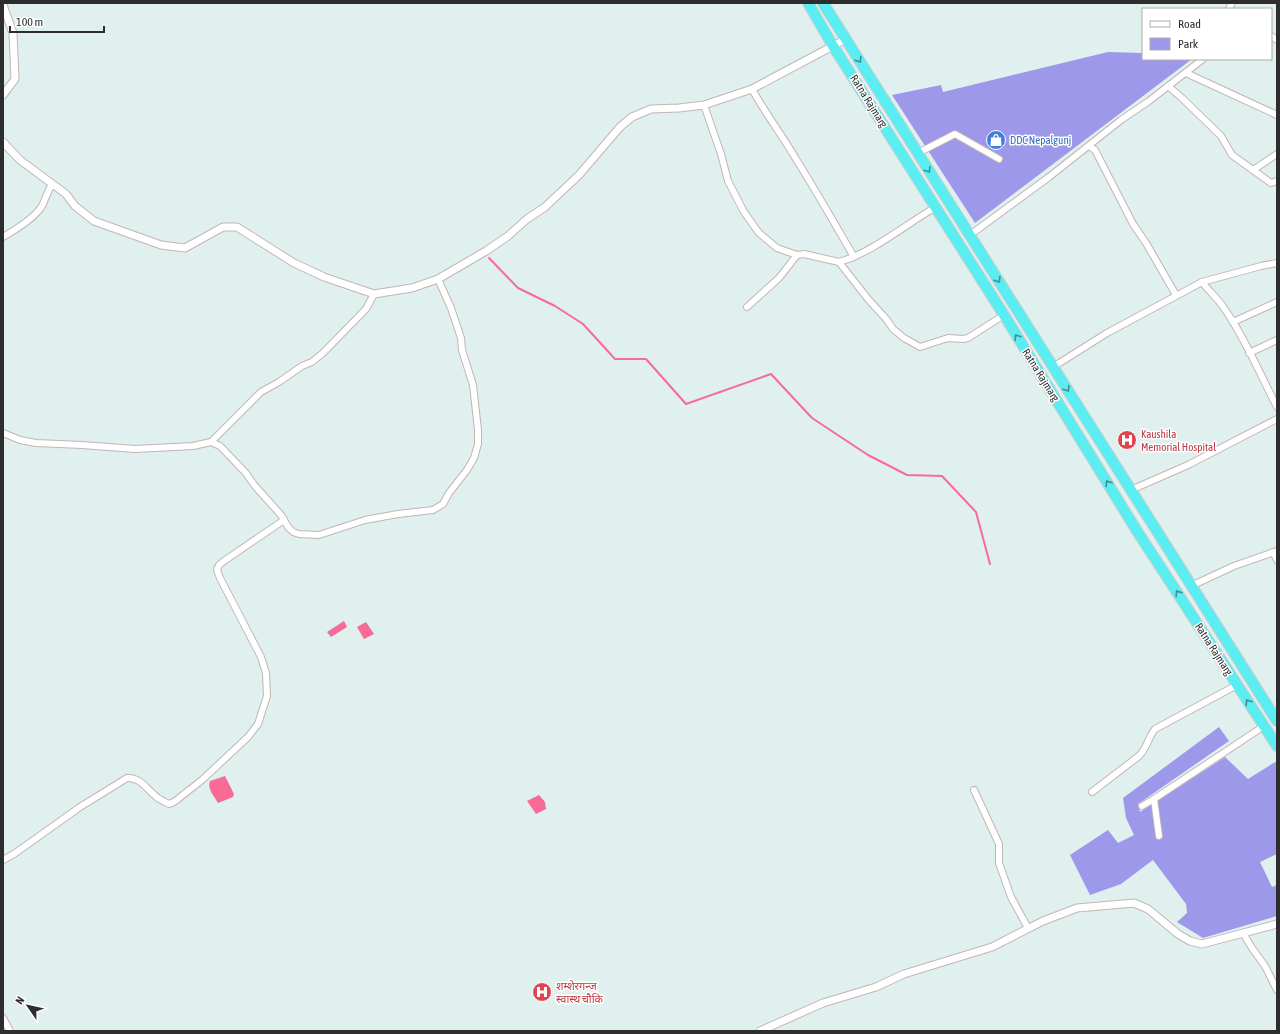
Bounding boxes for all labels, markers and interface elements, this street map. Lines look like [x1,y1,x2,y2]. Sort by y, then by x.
scale bar [10,8,104,34]
legend [1142,8,1272,60]
text: 100 m [16,15,43,29]
text: Road [1178,17,1201,31]
text: Park [1178,37,1199,51]
one-way arrow [854,56,862,63]
street label: Ratna Rajmarg [848,73,890,130]
shop icon: DDC Nepalgunj [985,129,1007,151]
place label: DDC Nepalgunj [1010,134,1071,146]
one-way arrow [924,166,931,173]
one-way arrow [993,275,1000,282]
one-way arrow [1015,334,1022,341]
street label: Ratna Rajmarg [1020,347,1062,404]
one-way arrow [1063,385,1070,392]
place label: Kaushila Memorial Hospital [1141,428,1216,453]
hospital icon: Kaushila Memorial Hospital [1116,429,1138,451]
one-way arrow [1105,480,1113,487]
one-way arrow [1175,590,1182,597]
street label: Ratna Rajmarg [1193,621,1235,677]
one-way arrow [1245,699,1253,706]
place label: शम्शेरगन्ज स्वास्थ चौकि [556,980,604,1005]
hospital icon: शम्शेरगन्ज स्वास्थ चौकि [531,981,553,1003]
north arrow [8,986,48,1026]
text: N [13,994,27,1006]

